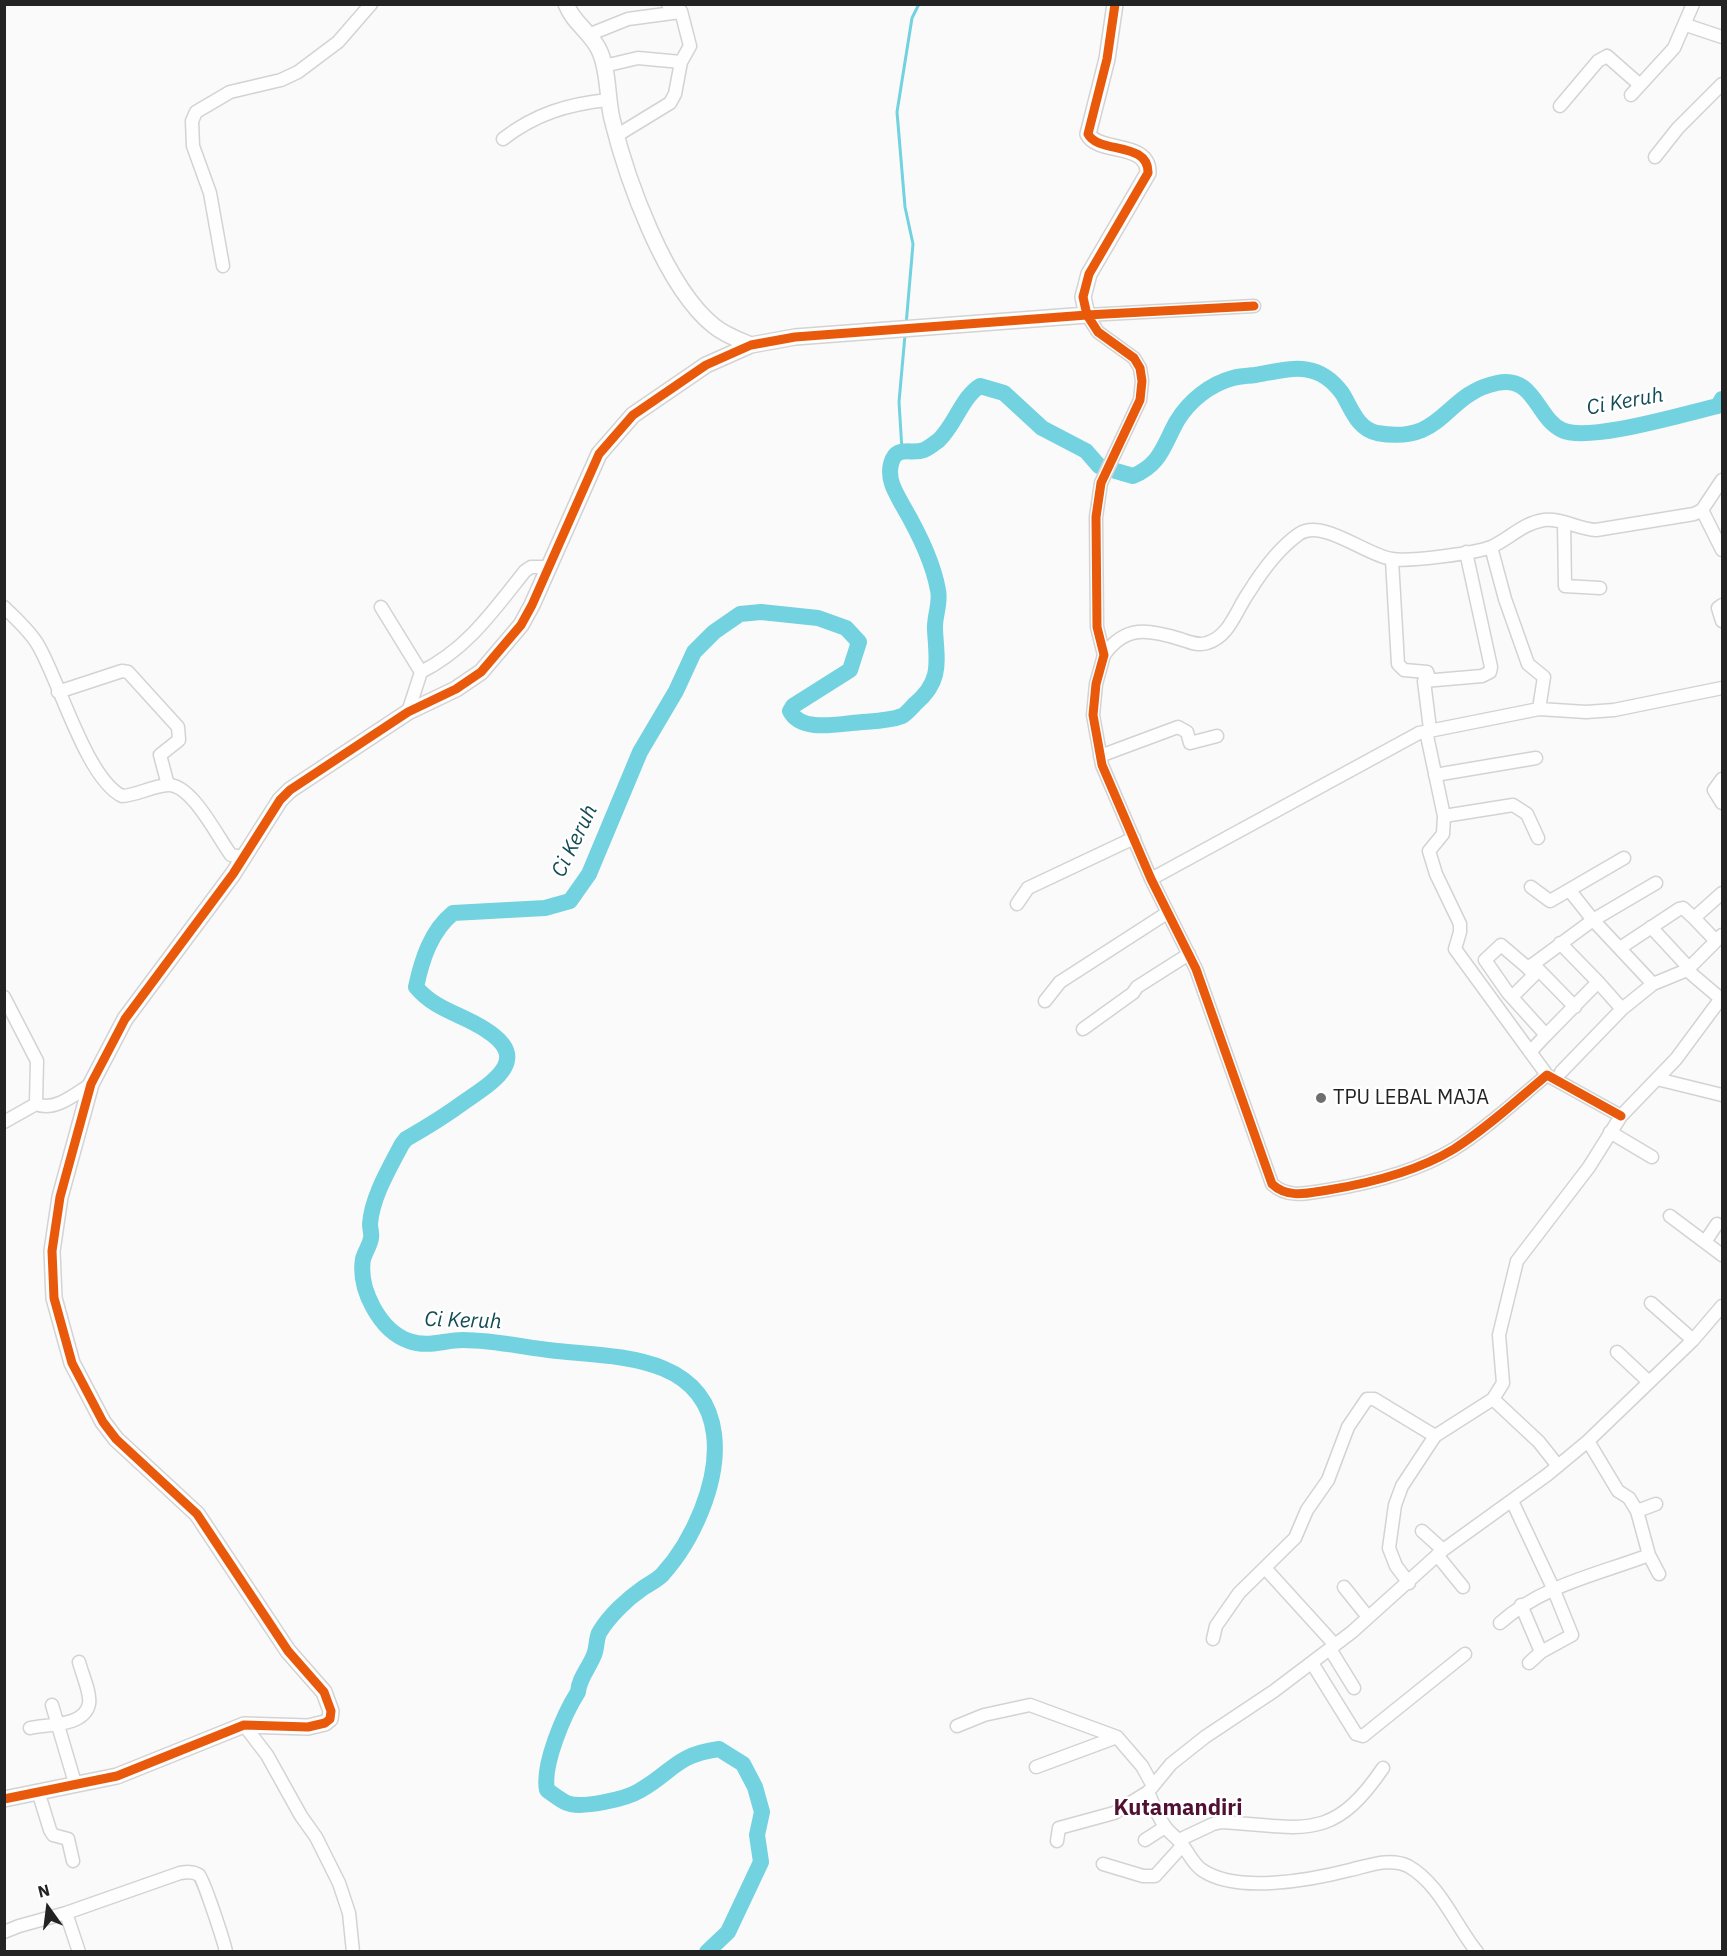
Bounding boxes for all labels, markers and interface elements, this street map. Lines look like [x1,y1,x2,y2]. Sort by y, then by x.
water label: Ci Keruh [1585,383,1665,421]
water label: Ci Keruh [547,801,603,881]
place label: TPU LEBAL MAJA [1333,1086,1489,1110]
marker: TPU LEBAL MAJA [1314,1091,1328,1105]
water label: Ci Keruh [424,1307,502,1335]
district label: Kutamandiri [1113,1796,1243,1822]
north arrow [18,1878,78,1938]
text: N [36,1879,52,1902]

